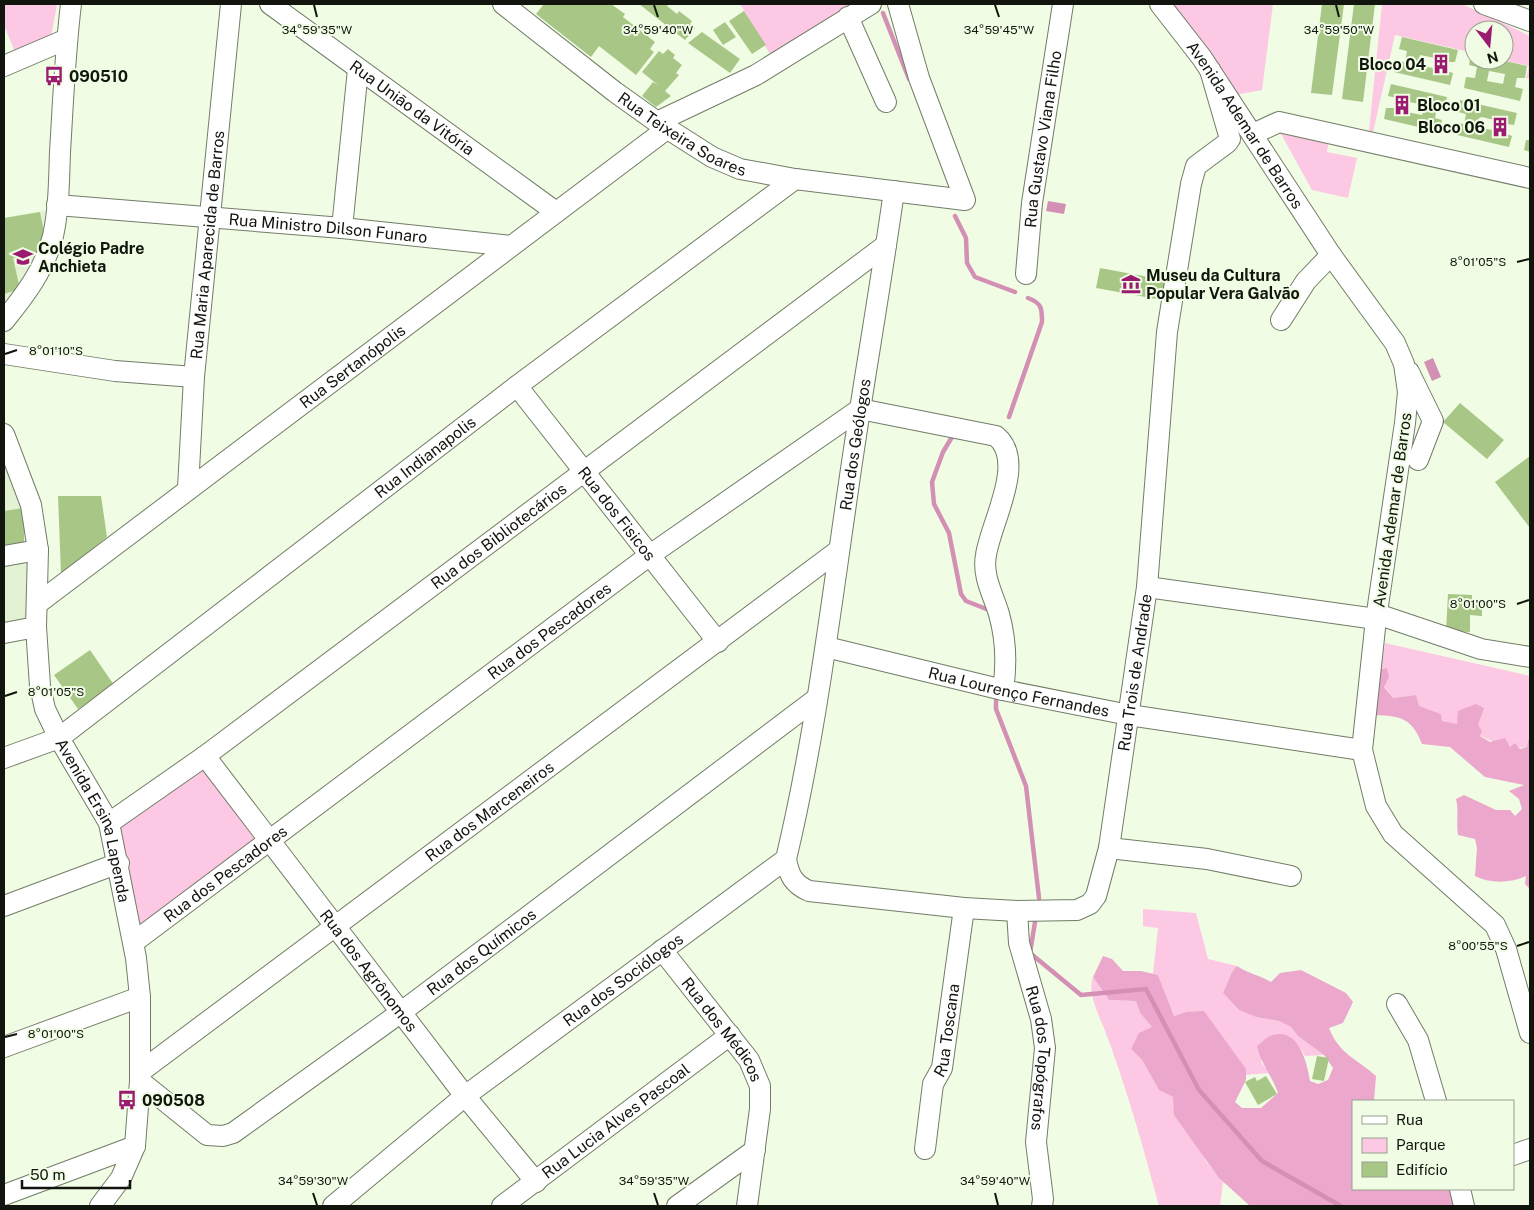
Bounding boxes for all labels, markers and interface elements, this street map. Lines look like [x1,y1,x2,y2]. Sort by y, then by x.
north arrow [1464,20,1514,70]
text: 34°59'35"W [282,23,353,37]
text: 34°59'40"W [623,23,694,37]
text: 34°59'45"W [964,23,1035,37]
text: 34°59'50"W [1304,23,1375,37]
street label: Avenida Ademar de Barros [1183,38,1307,212]
text: N [1485,48,1500,67]
street label: Rua Gustavo Viana Filho [1021,49,1066,229]
building icon: Bloco 04 [1430,53,1452,75]
place label: Bloco 04 [1359,55,1427,74]
street label: Rua União da Vitória [346,56,478,160]
bus stop icon: 090510 [43,65,65,87]
place label: 090510 [69,67,128,86]
street label: Rua Teixeira Soares [614,88,747,180]
building icon: Bloco 01 [1391,94,1413,116]
place label: Bloco 01 [1417,96,1481,115]
building icon: Bloco 06 [1489,116,1511,138]
place label: Bloco 06 [1418,118,1485,137]
street label: Rua Maria Aparecida de Barros [187,130,228,360]
street label: Rua Ministro Dilson Funaro [228,210,428,247]
place label: Colégio Padre Anchieta [38,239,145,276]
school or university icon: Colégio Padre Anchieta [12,246,34,268]
text: 8°01'05"S [1450,255,1506,269]
place label: Museu da Cultura Popular Vera Galvão [1146,266,1300,303]
museum icon: Museu da Cultura Popular Vera Galvão [1120,273,1142,295]
street label: Rua Sertanópolis [296,321,409,412]
text: 8°01'10"S [29,344,83,358]
street label: Rua dos Geólogos [836,377,875,512]
street label: Avenida Ademar de Barros [1369,411,1416,609]
street label: Rua Indianapolis [371,412,480,502]
street label: Rua dos Fisicos [574,463,659,565]
street label: Rua dos Bibliotecários [427,479,570,593]
street label: Rua dos Pescadores [484,579,615,683]
street label: Rua Trois de Andrade [1114,593,1156,752]
text: 8°01'00"S [1450,597,1506,611]
street label: Rua Lourenço Fernandes [926,663,1111,721]
text: 8°01'05"S [28,685,84,699]
street label: Avenida Ersina Lapenda [51,735,134,904]
street label: Rua dos Marceneiros [422,757,558,866]
street label: Rua dos Pescadores [160,822,291,926]
street label: Rua dos Químicos [423,905,540,999]
street label: Rua dos Agrônomos [316,906,421,1036]
street label: Rua dos Sociólogos [559,929,687,1030]
text: 8°00'55"S [1448,939,1508,953]
street label: Rua dos Médicos [677,974,766,1085]
street label: Rua Toscana [930,983,963,1081]
street label: Rua dos Topógrafos [1022,983,1054,1131]
text: 8°01'00"S [28,1027,84,1041]
street label: Rua Lucia Alves Pascoal [538,1060,694,1183]
bus stop icon: 090508 [116,1089,138,1111]
place label: 090508 [142,1091,205,1110]
legend [1352,1100,1514,1190]
text: Rua [1396,1111,1423,1128]
text: Parque [1396,1136,1446,1153]
scale bar [22,1158,130,1190]
text: Edifício [1396,1161,1448,1178]
text: 50 m [30,1166,65,1183]
text: 34°59'30"W [278,1174,349,1188]
text: 34°59'35"W [619,1174,690,1188]
text: 34°59'40"W [960,1174,1031,1188]

